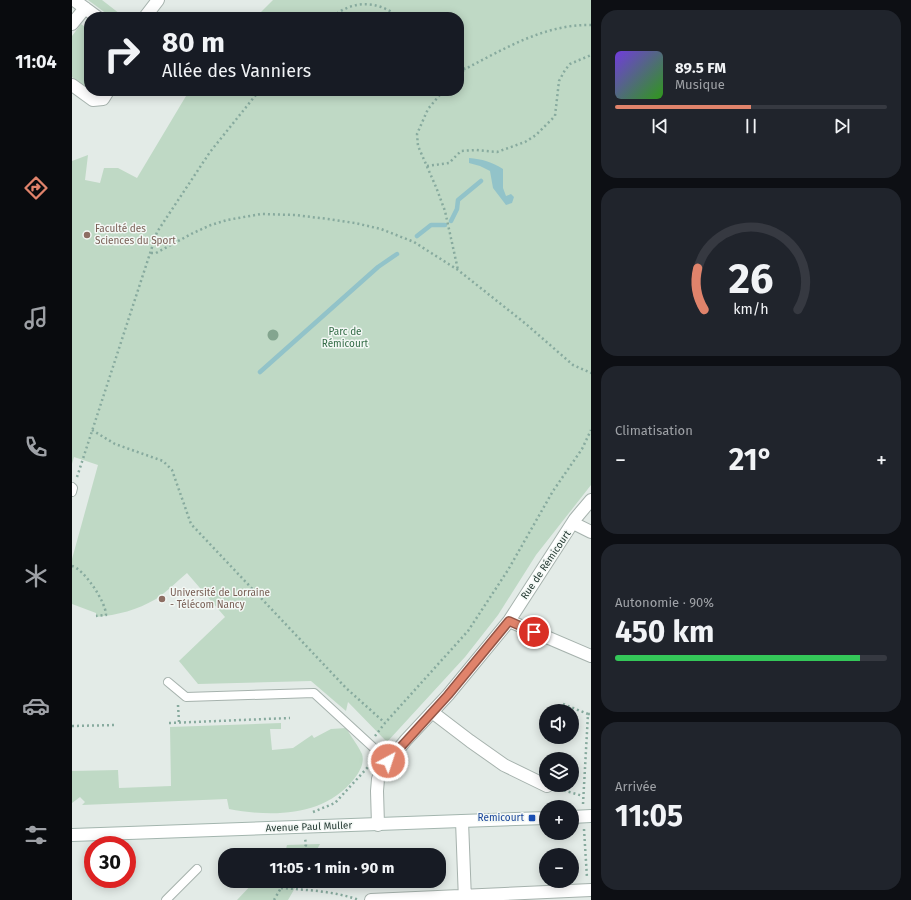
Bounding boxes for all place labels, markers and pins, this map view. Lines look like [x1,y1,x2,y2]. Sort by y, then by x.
place label: Faculté des Sciences du Sport [95,223,176,247]
marker: Faculté des Sciences du Sport [82,230,92,240]
place label: Université de Lorraine - Télécom Nancy [170,587,270,611]
marker: Université de Lorraine - Télécom Nancy [157,594,167,604]
pin [517,615,551,649]
place label: Remicourt [478,812,524,824]
marker: Remicourt [527,813,537,823]

